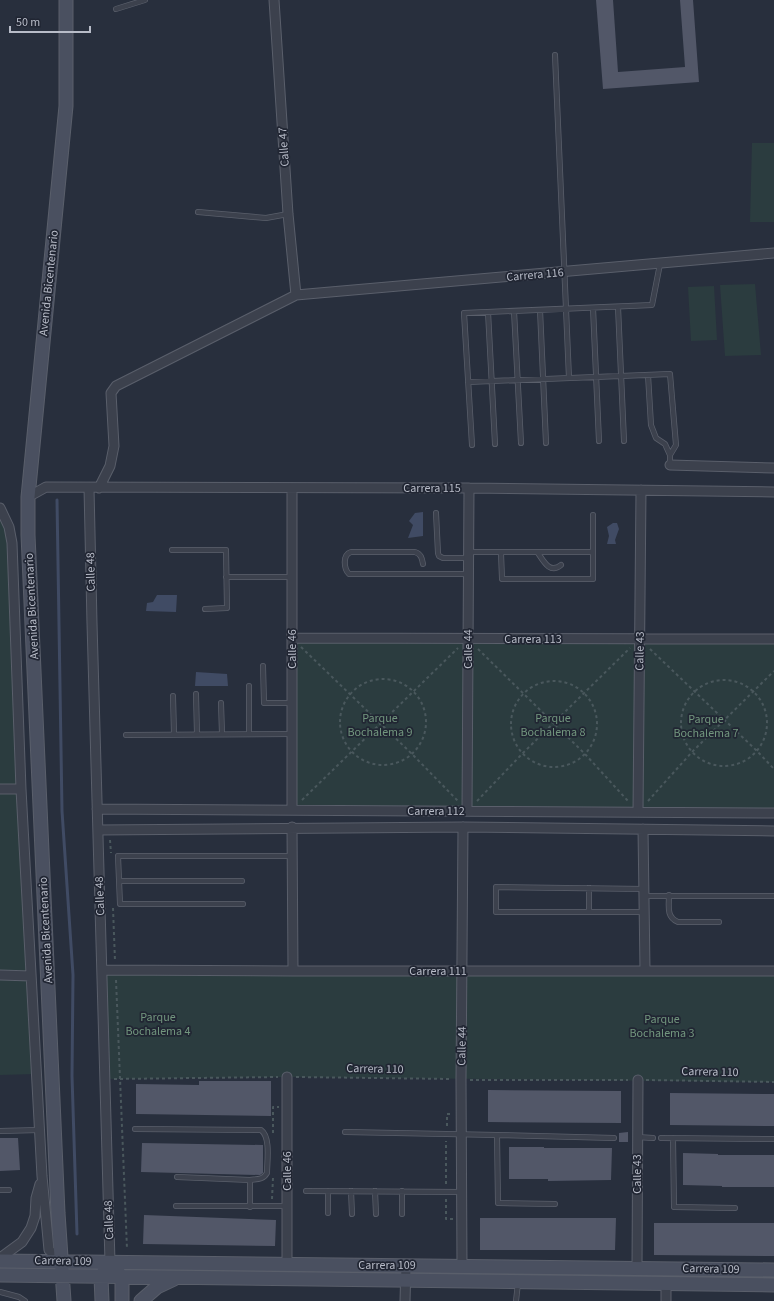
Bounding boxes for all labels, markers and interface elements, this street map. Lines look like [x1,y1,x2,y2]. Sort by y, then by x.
scale bar [10,8,90,34]
text: 50 m [16,14,40,31]
street label: Calle 47 [274,127,294,167]
street label: Avenida Bicentenario [35,229,63,337]
street label: Carrera 116 [506,264,564,286]
street label: Carrera 115 [403,480,461,497]
street label: Avenida Bicentenario [21,552,43,660]
street label: Calle 48 [82,552,100,592]
street label: Calle 46 [284,629,301,669]
street label: Calle 44 [460,629,477,669]
street label: Carrera 113 [504,631,562,648]
street label: Calle 43 [631,631,649,671]
park label: Parque Bochalema 9 [348,710,413,741]
park label: Parque Bochalema 8 [521,710,586,741]
park label: Parque Bochalema 7 [674,711,739,742]
street label: Carrera 112 [407,803,465,820]
street label: Avenida Bicentenario [35,876,57,984]
street label: Calle 48 [91,876,109,916]
street label: Carrera 111 [409,963,467,980]
park label: Parque Bochalema 4 [126,1009,191,1040]
park label: Parque Bochalema 3 [630,1011,695,1042]
street label: Calle 44 [453,1026,471,1066]
street label: Carrera 110 [346,1060,404,1078]
street label: Carrera 110 [681,1063,739,1081]
street label: Calle 46 [279,1151,296,1191]
street label: Calle 43 [629,1154,646,1194]
street label: Calle 48 [100,1200,118,1240]
street label: Carrera 109 [34,1252,92,1270]
street label: Carrera 109 [358,1257,416,1274]
street label: Carrera 109 [682,1260,740,1278]

